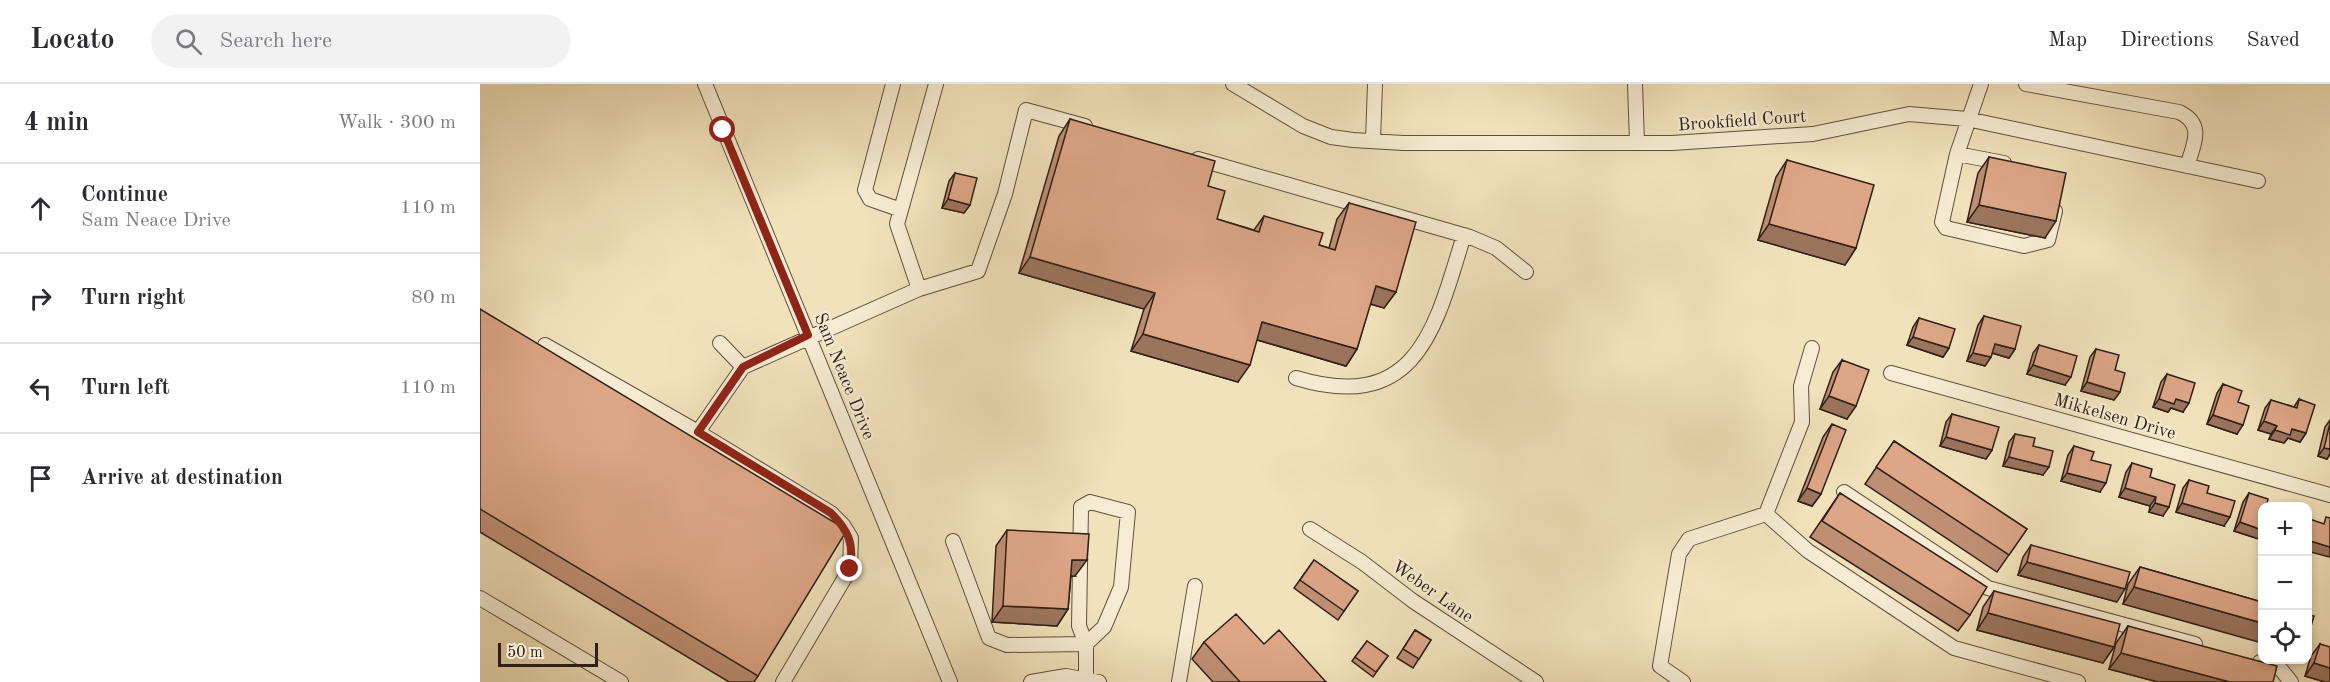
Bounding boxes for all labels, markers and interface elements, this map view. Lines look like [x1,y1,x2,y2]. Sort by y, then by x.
search box [151,14,571,68]
icon: search [172,25,205,58]
text: Locato [30,27,115,55]
text: Search here [220,30,332,52]
text: Map [2048,30,2087,51]
text: Directions [2120,30,2214,51]
text: Saved [2247,30,2300,51]
street label: Brookfield Court [1677,108,1807,134]
text: 4 min [24,110,89,136]
text: Walk · 300 m [337,113,456,133]
route start [709,116,735,142]
text: Continue [81,184,168,206]
icon: ahead [24,192,57,225]
text: 110 m [400,198,456,218]
text: Sam Neace Drive [81,211,231,231]
icon: right [24,282,57,315]
text: Turn right [81,287,185,309]
text: 80 m [411,288,456,308]
street label: Sam Neace Drive [810,310,878,442]
icon: left [24,372,57,405]
text: Turn left [81,377,170,399]
text: 110 m [400,378,456,398]
street label: Mikkelsen Drive [2052,391,2178,443]
icon: arrive [24,462,57,495]
text: Arrive at destination [81,467,283,489]
map controls [2258,502,2312,664]
button: + [2258,502,2312,556]
route end [836,555,862,581]
button: − [2258,556,2312,610]
street label: Weber Lane [1388,557,1476,626]
button: locate [2258,610,2312,664]
scale bar [498,640,598,668]
text: 50 m [507,645,543,661]

